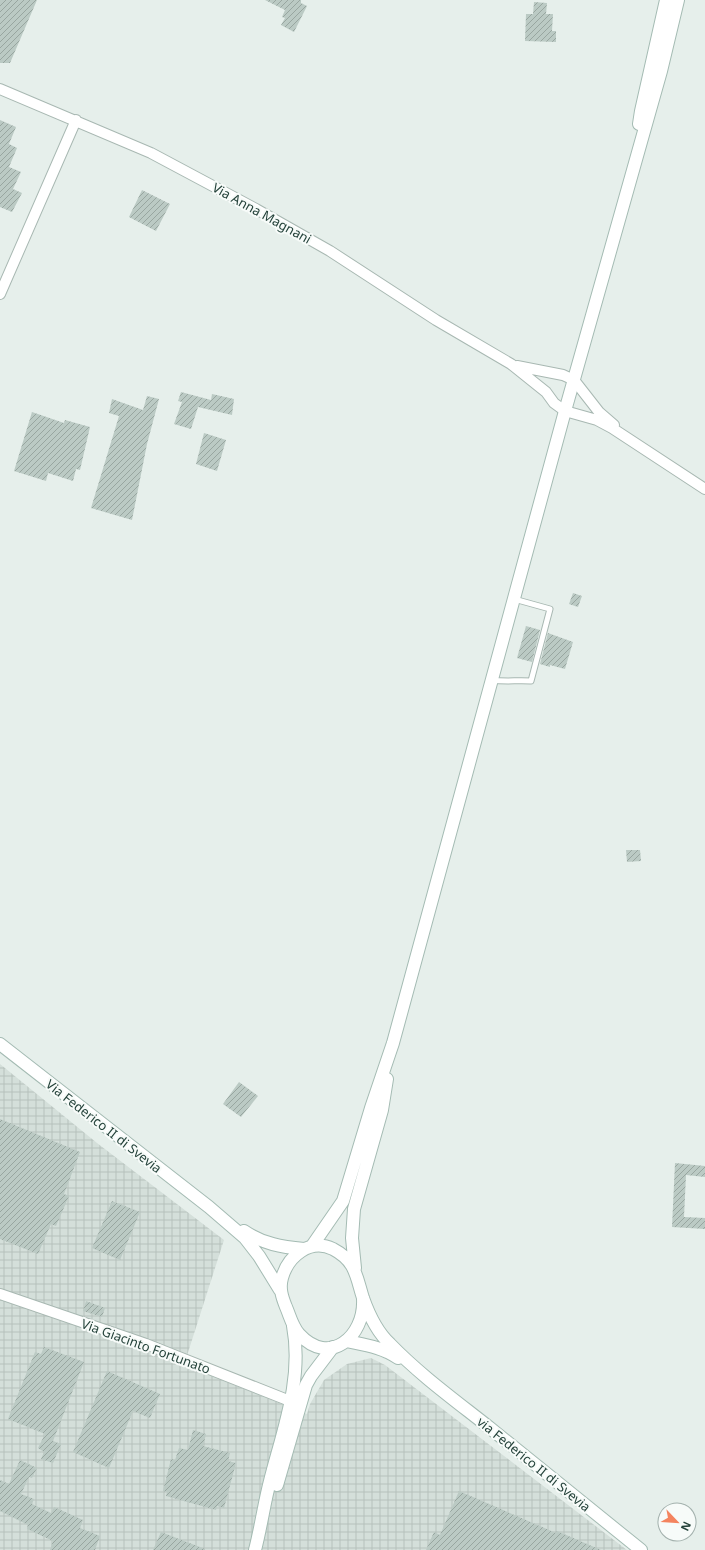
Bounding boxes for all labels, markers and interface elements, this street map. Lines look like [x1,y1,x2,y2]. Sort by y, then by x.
street label: Via Anna Magnani [209,178,315,248]
street label: Via Federico II di Svevia [42,1075,166,1177]
street label: Via Giacinto Fortunato [79,1314,213,1378]
street label: via Federico II di Svevia [473,1413,595,1515]
north arrow [657,1502,697,1542]
text: N [678,1519,695,1534]

